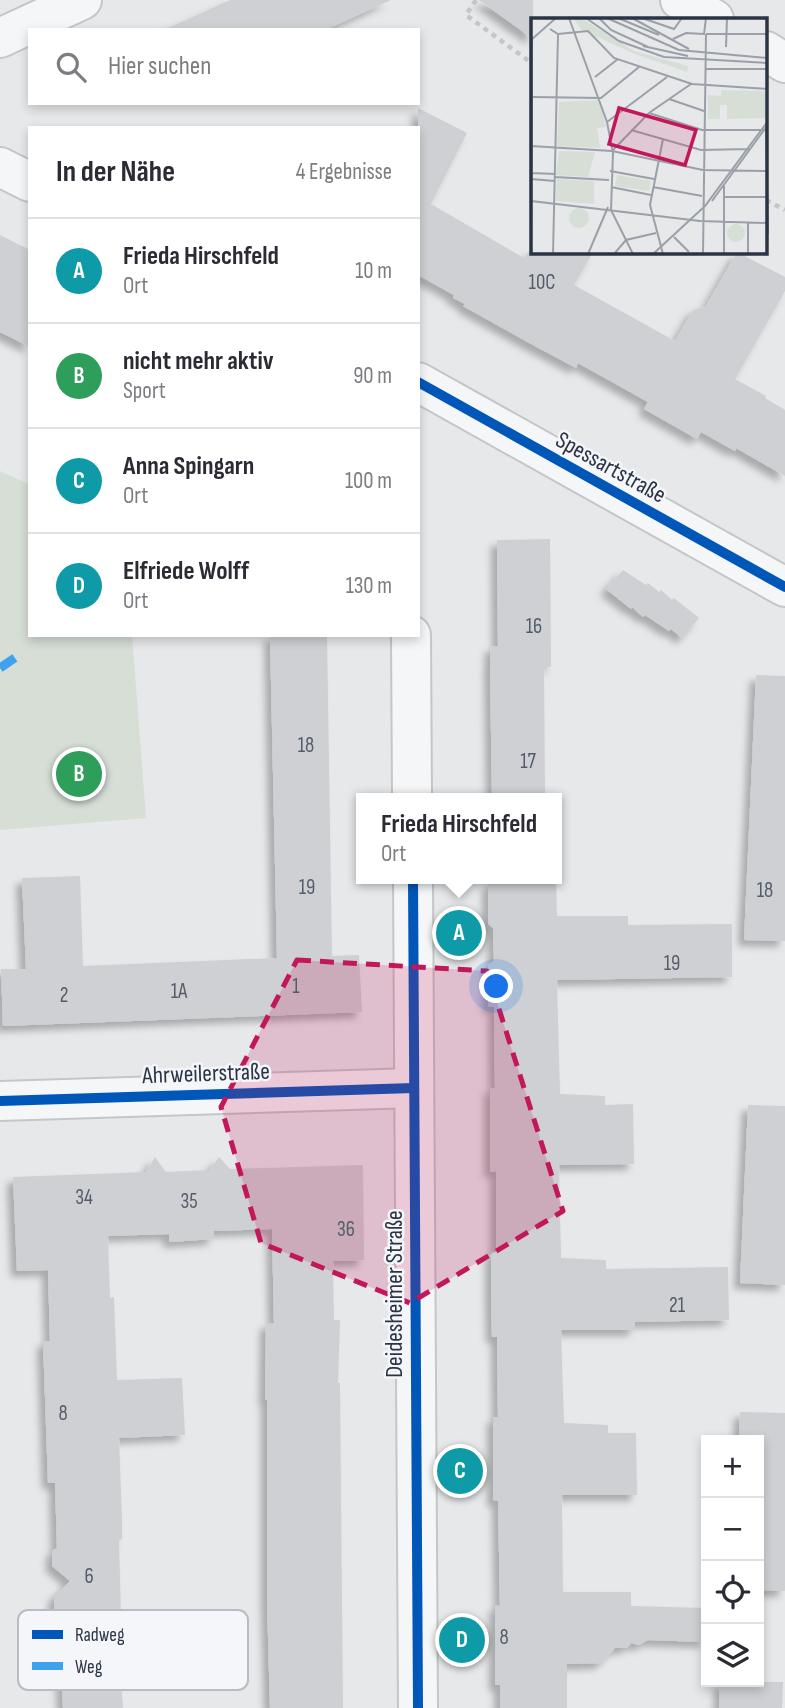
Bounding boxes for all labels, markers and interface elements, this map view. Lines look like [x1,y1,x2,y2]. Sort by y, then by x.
inset map [531,18,768,254]
search box [28,28,420,105]
icon: search [52,48,90,86]
text: Hier suchen [108,51,211,82]
text: In der Nähe [56,154,175,190]
text: 4 Ergebnisse [296,158,392,186]
text: Frieda Hirschfeld [123,241,279,272]
text: A [74,257,84,285]
text: 10 m [355,257,392,285]
house number: 10C [529,270,555,295]
text: Ort [123,272,148,300]
text: nicht mehr aktiv [123,346,274,377]
text: B [74,362,84,390]
text: 90 m [353,362,392,390]
text: Sport [123,377,166,405]
street label: Spessartstraße [550,425,671,510]
text: Anna Spingarn [123,451,254,482]
text: C [73,467,85,495]
text: 100 m [345,467,392,495]
text: Ort [123,482,148,510]
text: Elfriede Wolff [123,556,249,587]
text: D [73,572,85,600]
text: 130 m [346,572,392,600]
text: Ort [123,587,148,615]
house number: 16 [526,614,542,639]
house number: 18 [298,733,314,758]
pin: B [56,748,102,800]
house number: 17 [520,749,536,774]
popup [356,793,562,884]
text: Frieda Hirschfeld [381,809,537,840]
text: Ort [381,840,406,868]
house number: 19 [299,875,315,900]
house number: 18 [757,878,773,903]
pin: A [436,907,482,959]
house number: 19 [664,951,680,976]
your location [479,969,513,1003]
house number: 1 [292,974,300,999]
house number: 1A [171,979,188,1004]
house number: 2 [60,983,68,1008]
street label: Ahrweilerstraße [141,1057,270,1090]
house number: 34 [75,1185,93,1210]
house number: 35 [180,1189,198,1214]
street label: Deidesheimer Straße [380,1210,409,1378]
house number: 36 [337,1217,355,1242]
house number: 21 [669,1293,686,1318]
house number: 8 [58,1401,68,1426]
map controls [701,1435,764,1687]
button: + [701,1435,764,1498]
pin: C [437,1445,483,1497]
button: − [701,1498,764,1561]
button: locate [701,1561,764,1624]
house number: 6 [84,1564,94,1589]
legend [18,1610,248,1690]
pin: D [439,1614,485,1666]
text: Radweg [75,1624,125,1647]
button: layers [701,1624,764,1687]
house number: 8 [499,1625,509,1650]
text: Weg [75,1656,103,1679]

